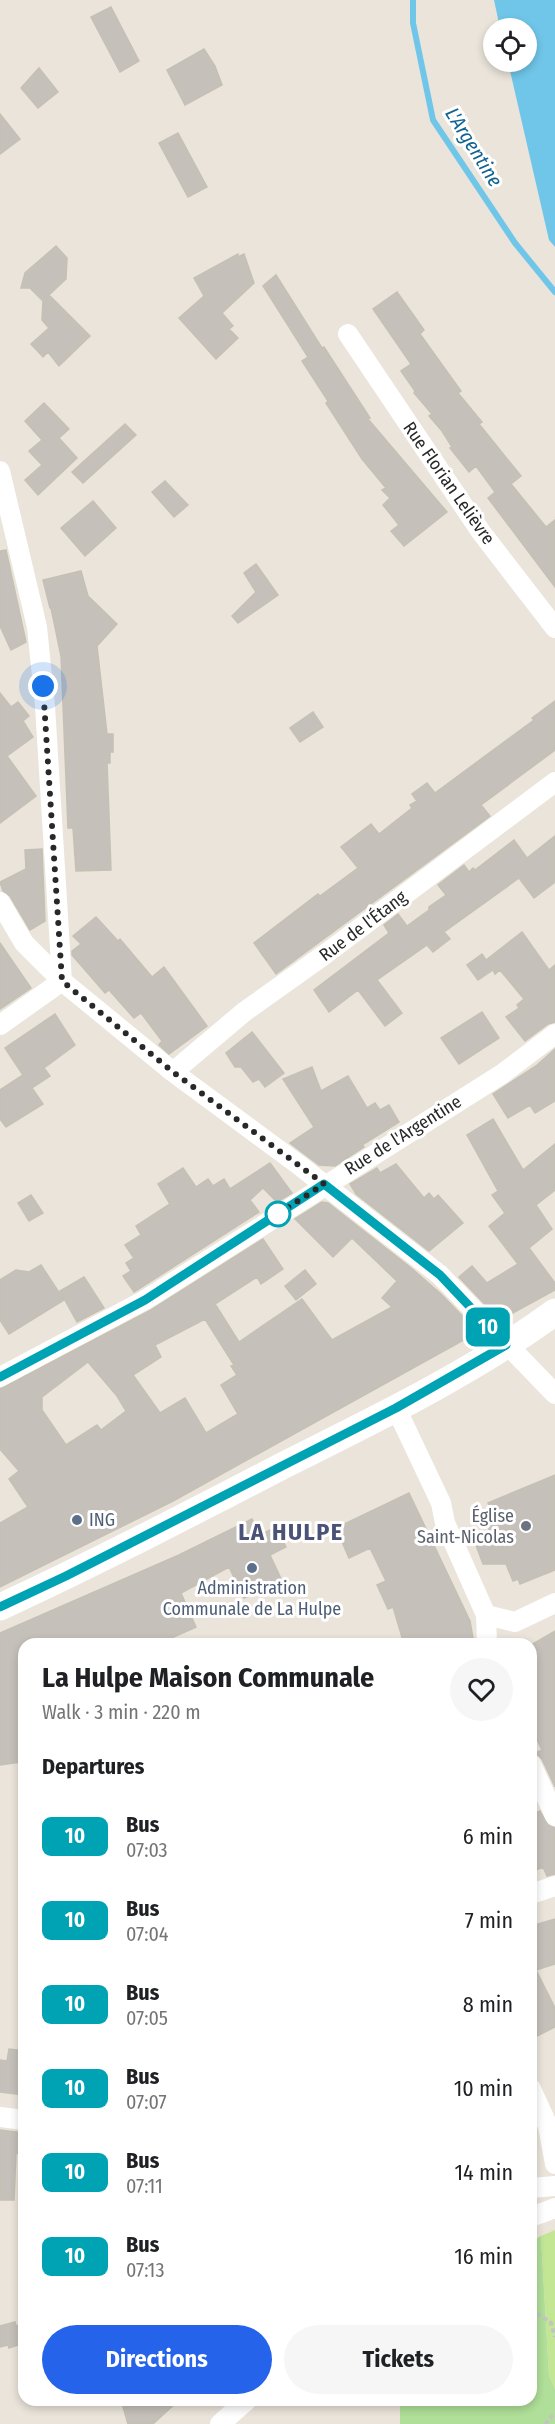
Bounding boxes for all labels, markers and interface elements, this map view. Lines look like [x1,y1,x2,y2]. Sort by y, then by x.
map controls [483,18,537,72]
button: locate [483,18,537,72]
water label: L'Argentine [440,103,508,191]
street label: Rue Florian Lelièvre [398,417,500,549]
your location [28,671,58,701]
street label: Rue de l'Étang [314,885,412,966]
street label: Rue de l'Argentine [341,1090,466,1180]
unlabelled marker [265,1201,291,1227]
line badge: 10 [461,1308,515,1346]
text: 10 [478,1314,498,1340]
place label: Église Saint-Nicolas [417,1504,514,1548]
place label: ING [89,1509,115,1531]
marker: ING [70,1513,84,1527]
district label: LA HULPE [238,1518,344,1546]
marker: Église Saint-Nicolas [519,1519,533,1533]
marker: Administration Communale de La Hulpe [245,1561,259,1575]
place label: Administration Communale de La Hulpe [163,1577,341,1620]
button: heart [450,1658,513,1721]
text: La Hulpe Maison Communale [42,1661,374,1694]
text: Walk · 3 min · 220 m [42,1700,201,1724]
text: Departures [42,1753,144,1780]
text: Bus [126,1811,159,1838]
text: 10 [65,1823,85,1849]
text: 6 min [463,1823,513,1850]
text: 07:03 [126,1838,168,1862]
text: Bus [126,1895,159,1922]
text: 10 [65,1907,85,1933]
text: 7 min [465,1907,513,1934]
text: 07:04 [126,1922,169,1946]
text: Bus [126,1979,159,2006]
text: 10 [65,1991,85,2017]
text: 8 min [463,1991,513,2018]
text: 07:05 [126,2006,168,2030]
text: Bus [126,2063,159,2090]
text: 10 [65,2075,85,2101]
text: 10 min [454,2075,513,2102]
text: 07:07 [126,2090,167,2114]
text: Bus [126,2147,159,2174]
text: 10 [65,2159,85,2185]
text: 14 min [455,2159,513,2186]
text: 07:11 [126,2174,163,2198]
text: Bus [126,2231,159,2258]
text: 10 [65,2243,85,2269]
text: 16 min [454,2243,513,2270]
text: 07:13 [126,2258,164,2282]
button: Directions [42,2325,272,2394]
button: Tickets [284,2325,513,2394]

